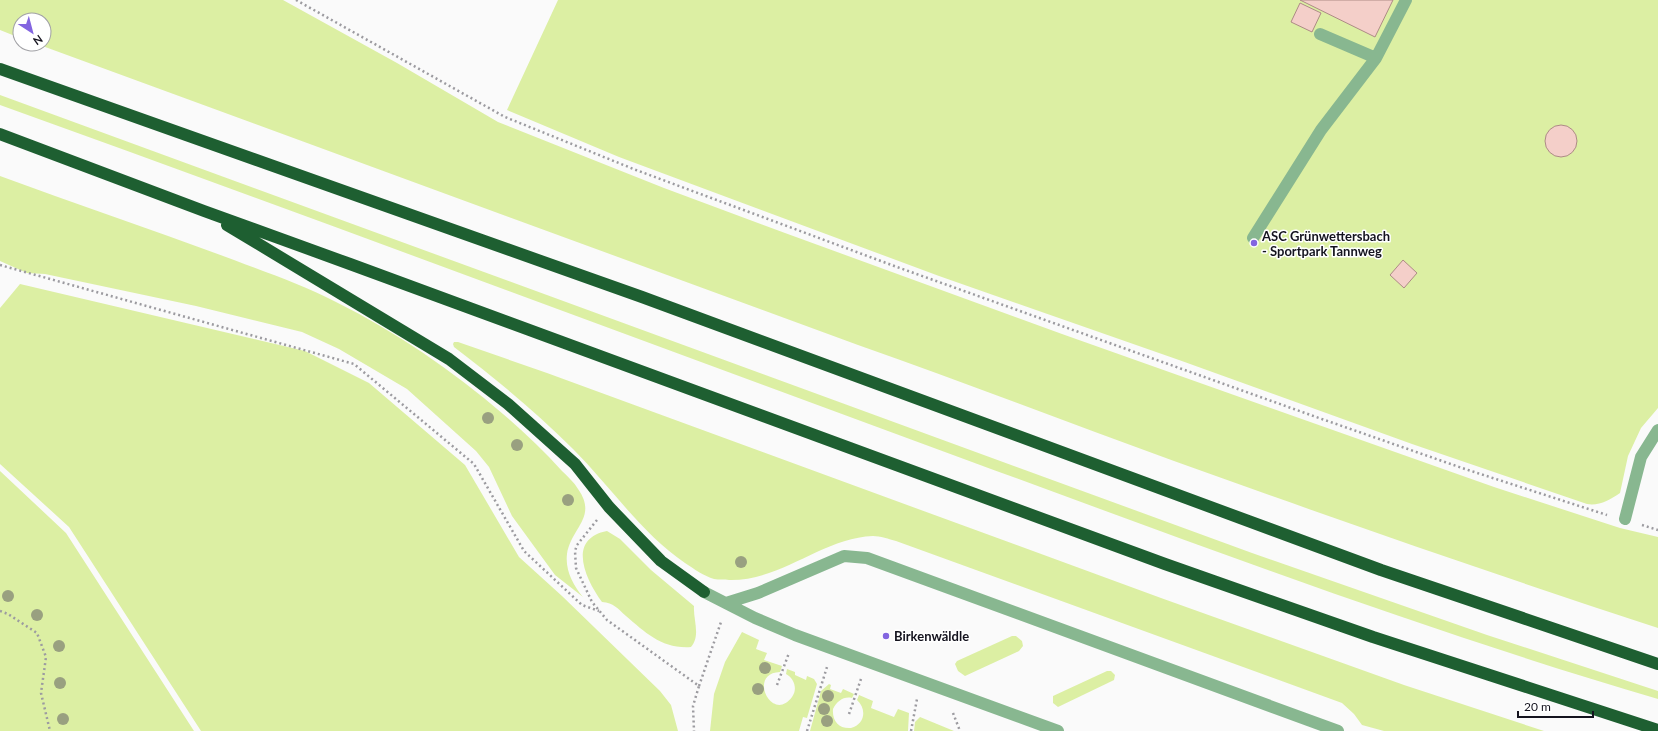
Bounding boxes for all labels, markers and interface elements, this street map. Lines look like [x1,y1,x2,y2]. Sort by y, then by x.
north arrow [12,12,52,52]
text: N [31,33,45,48]
place label: ASC Grünwettersbach - Sportpark Tannweg [1261,228,1390,259]
marker: ASC Grünwettersbach - Sportpark Tannweg [1249,238,1259,248]
place label: Birkenwäldle [894,628,969,644]
marker: Birkenwäldle [881,631,891,641]
scale bar [1518,693,1593,719]
text: 20 m [1524,699,1551,714]

